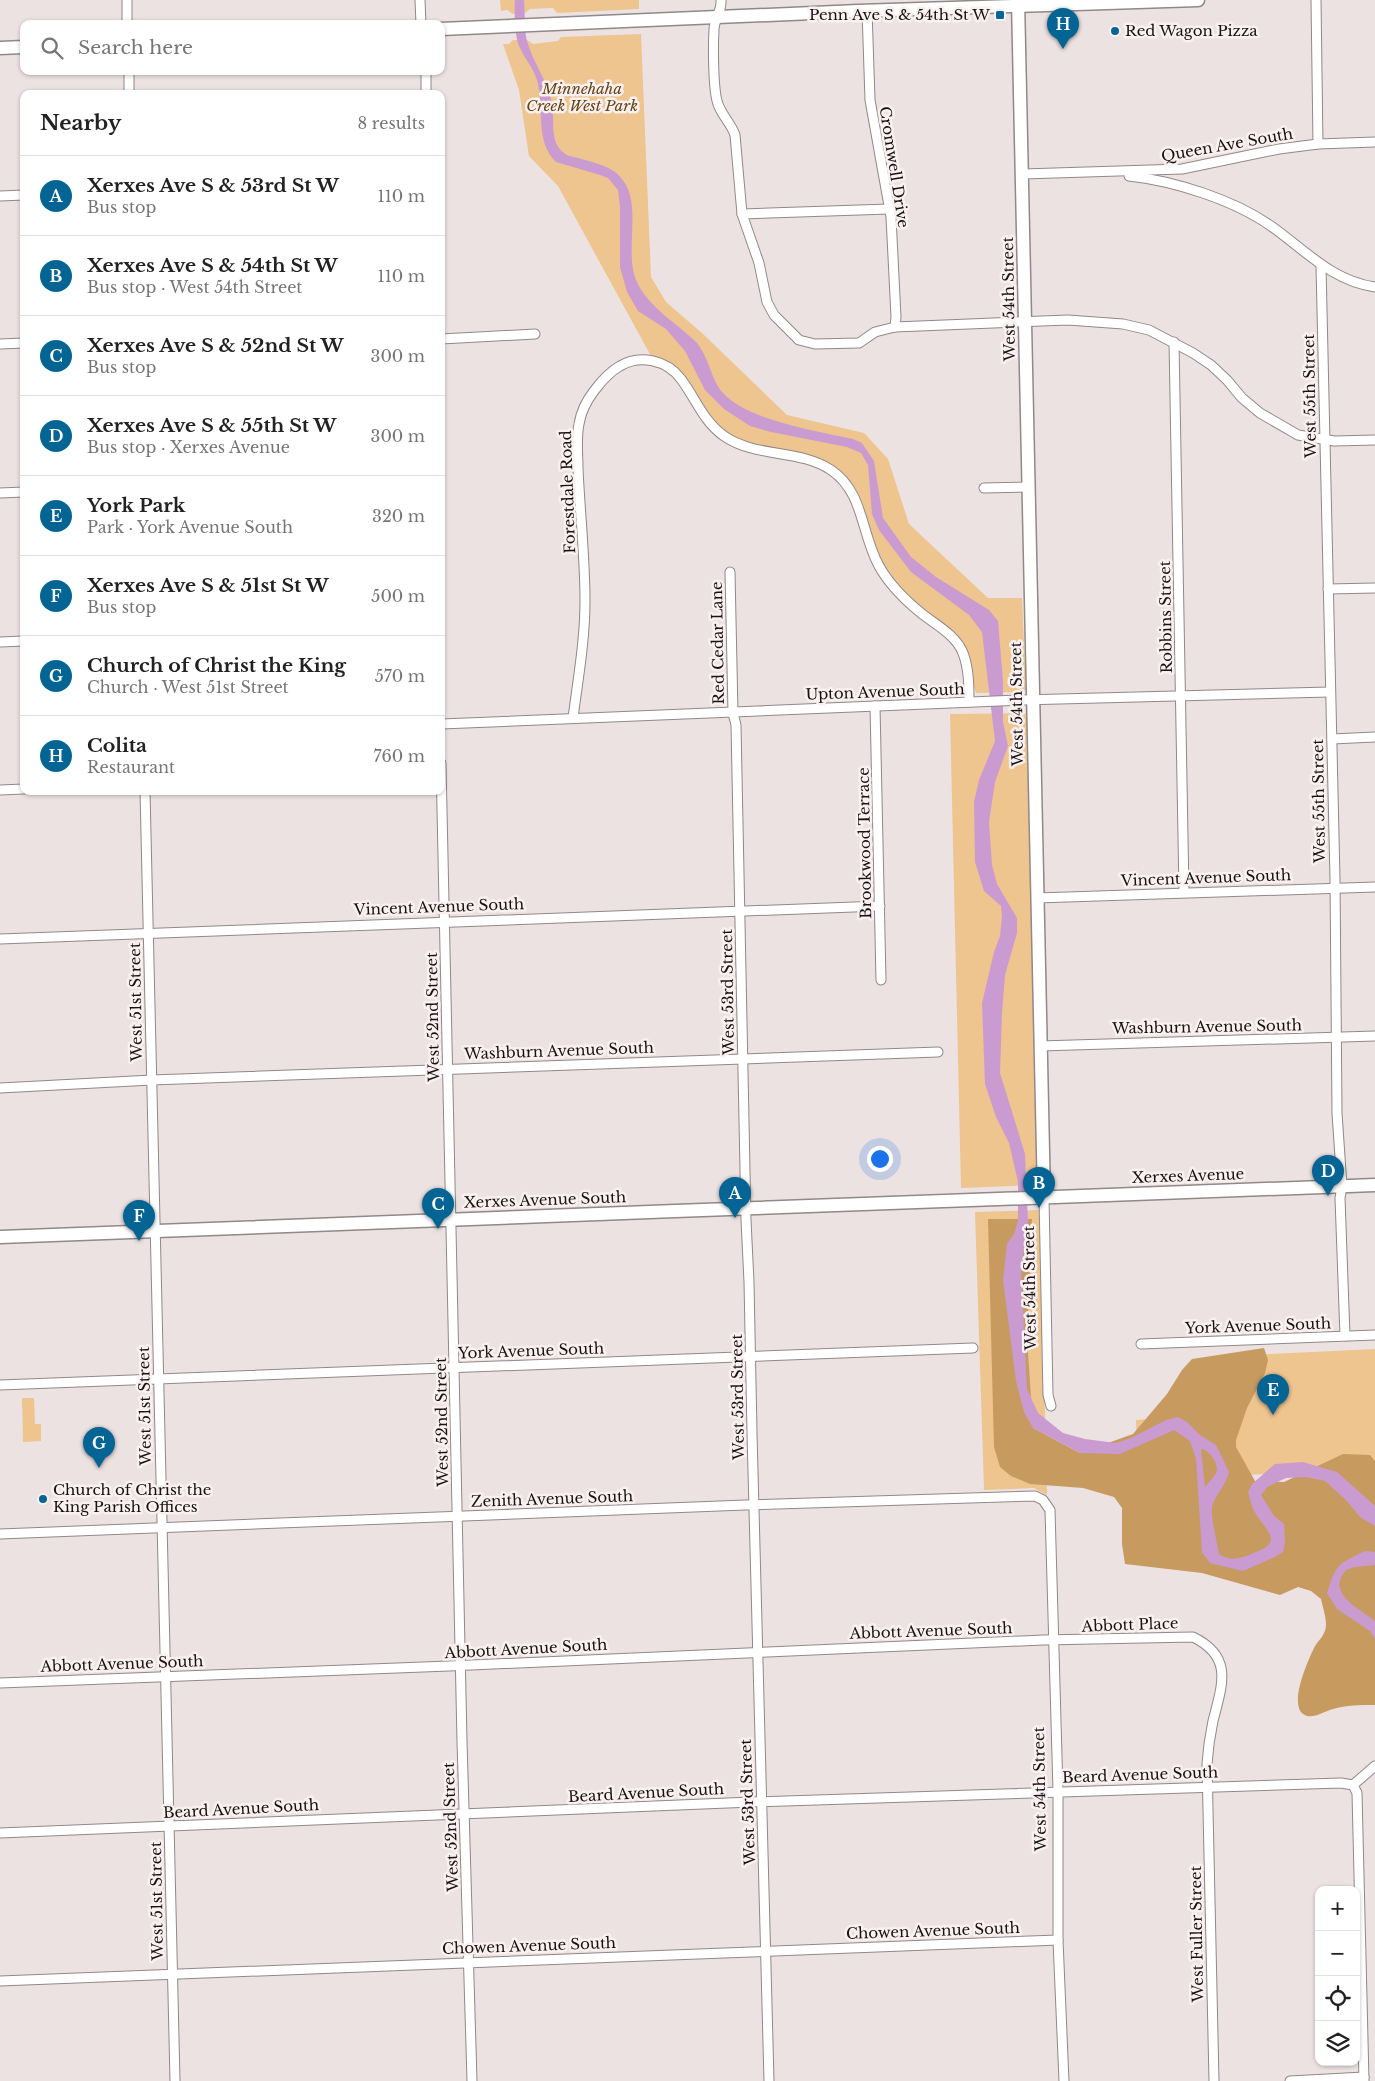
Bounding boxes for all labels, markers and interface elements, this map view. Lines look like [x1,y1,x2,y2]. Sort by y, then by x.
place label: Penn Ave S & 54th St W [809,5,990,24]
pin: H [1047,8,1079,49]
marker: Penn Ave S & 54th St W [994,9,1006,21]
search box [20,20,445,75]
place label: Red Wagon Pizza [1125,21,1258,40]
marker: Red Wagon Pizza [1109,25,1121,37]
icon: search [38,34,66,62]
text: Search here [78,36,193,59]
park label: Minnehaha Creek West Park [526,79,638,115]
street label: Cromwell Drive [876,105,913,229]
text: Nearby [40,110,121,136]
text: 8 results [358,113,425,133]
street label: Queen Ave South [1160,124,1294,165]
text: Xerxes Ave S & 53rd St W [87,174,339,197]
text: A [50,186,62,206]
text: 110 m [378,186,425,206]
text: Bus stop [87,197,156,217]
street label: West 54th Street [998,236,1019,362]
text: Xerxes Ave S & 54th St W [87,254,338,277]
text: B [50,266,62,286]
text: 110 m [378,266,425,286]
text: Bus stop · West 54th Street [87,277,302,297]
street label: West 55th Street [1299,333,1320,459]
text: Xerxes Ave S & 52nd St W [87,334,344,357]
text: C [49,346,63,366]
text: 300 m [371,346,425,366]
text: Bus stop [87,357,156,377]
text: Xerxes Ave S & 55th St W [87,414,337,437]
text: D [49,426,63,446]
text: 300 m [371,426,425,446]
street label: Forestdale Road [556,430,579,554]
text: Bus stop · Xerxes Avenue [87,437,290,457]
text: York Park [87,494,185,517]
text: E [50,506,62,526]
text: 320 m [372,506,425,526]
text: Park · York Avenue South [87,517,293,537]
street label: Robbins Street [1155,560,1176,674]
text: Xerxes Ave S & 51st St W [87,574,329,597]
street label: Red Cedar Lane [707,581,728,705]
text: F [50,586,62,606]
text: 500 m [371,586,425,606]
text: Bus stop [87,597,156,617]
street label: West 54th Street [1006,641,1027,767]
text: Church of Christ the King [87,654,346,677]
text: G [49,666,63,686]
text: 570 m [375,666,425,686]
text: Church · West 51st Street [87,677,289,697]
street label: Upton Avenue South [805,679,965,704]
text: Colita [87,734,147,757]
street label: West 55th Street [1308,738,1329,864]
text: H [48,746,64,766]
text: 760 m [373,746,425,766]
text: Restaurant [87,757,175,777]
street label: Brookwood Terrace [854,767,875,919]
street label: Vincent Avenue South [1120,865,1291,890]
street label: Vincent Avenue South [353,894,524,919]
street label: West 53rd Street [717,928,738,1056]
street label: West 51st Street [125,942,146,1063]
street label: West 52nd Street [422,952,443,1083]
street label: Washburn Avenue South [1111,1015,1302,1038]
street label: Washburn Avenue South [463,1038,654,1063]
your location [867,1146,893,1172]
pin: D [1312,1155,1344,1196]
street label: Xerxes Avenue [1131,1164,1245,1187]
pin: B [1023,1167,1055,1208]
pin: A [719,1177,751,1218]
street label: Xerxes Avenue South [463,1187,626,1212]
pin: C [422,1188,454,1229]
pin: F [123,1200,155,1241]
street label: West 54th Street [1019,1225,1040,1351]
street label: York Avenue South [1184,1313,1331,1338]
street label: West 53rd Street [727,1333,748,1461]
street label: York Avenue South [457,1338,604,1363]
street label: West 51st Street [134,1346,155,1467]
street label: West 52nd Street [431,1357,452,1488]
pin: E [1257,1374,1289,1415]
pin: G [83,1427,115,1468]
place label: Church of Christ the King Parish Offices [53,1480,211,1516]
street label: Zenith Avenue South [471,1486,633,1511]
marker: Church of Christ the King Parish Offices [37,1493,49,1505]
street label: Abbott Place [1080,1613,1179,1636]
street label: Abbott Avenue South [848,1618,1013,1643]
street label: Abbott Avenue South [443,1635,608,1662]
street label: Abbott Avenue South [39,1651,204,1676]
street label: West 54th Street [1029,1726,1050,1852]
street label: West 53rd Street [736,1738,759,1866]
street label: West 52nd Street [439,1762,462,1893]
street label: Beard Avenue South [1062,1762,1218,1787]
street label: Beard Avenue South [567,1779,724,1806]
street label: Beard Avenue South [162,1795,319,1822]
street label: West 51st Street [146,1841,167,1962]
street label: West Fuller Street [1186,1865,1207,2003]
map controls [1315,1886,1360,2066]
button: + [1315,1886,1360,1931]
street label: Chowen Avenue South [846,1918,1020,1943]
button: − [1315,1931,1360,1976]
street label: Chowen Avenue South [442,1933,616,1958]
button: locate [1315,1976,1360,2021]
button: layers [1315,2021,1360,2066]

